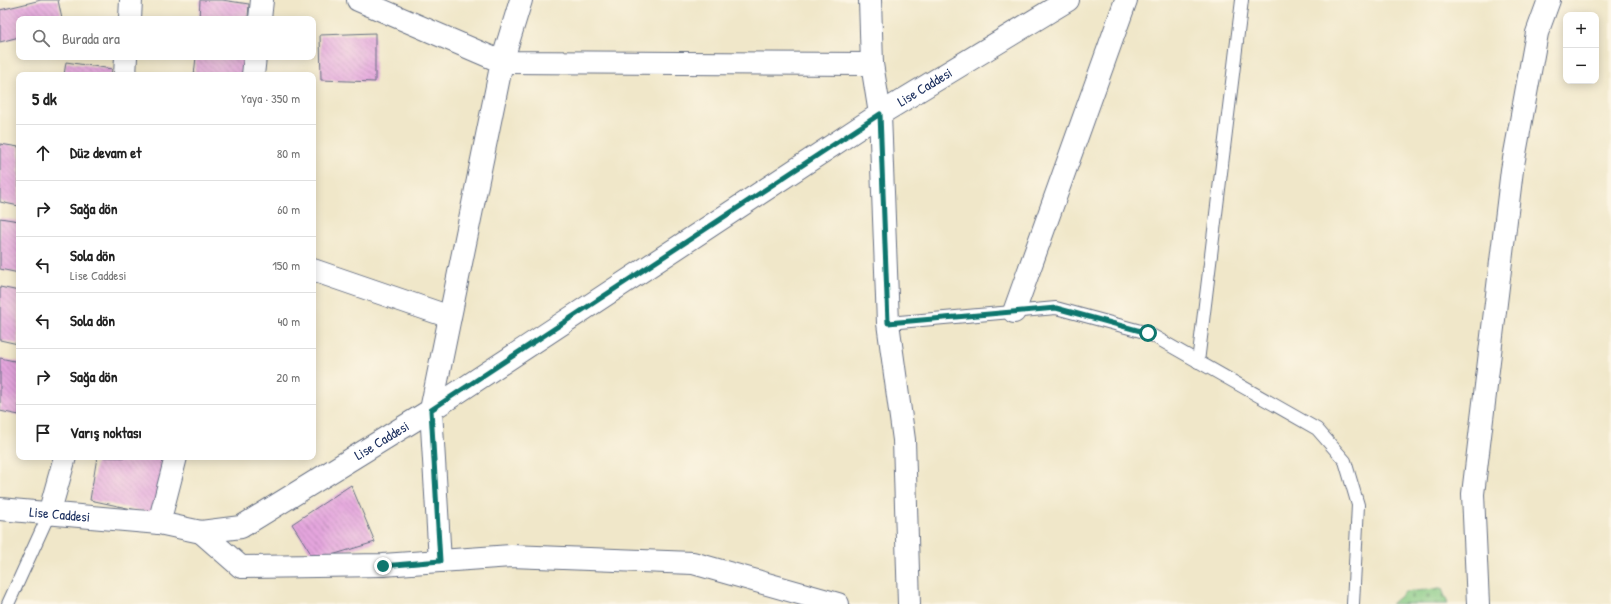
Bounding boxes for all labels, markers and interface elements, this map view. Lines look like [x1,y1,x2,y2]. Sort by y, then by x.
map controls [1563,12,1599,84]
button: + [1563,12,1599,48]
search box [16,16,316,60]
icon: search [30,27,52,49]
text: Burada ara [62,28,120,49]
button: − [1563,48,1599,84]
street label: Lise Caddesi [893,63,955,110]
text: 5 dk [32,87,57,110]
text: Yaya · 350 m [241,89,300,107]
icon: ahead [32,142,54,164]
text: Düz devam et [70,142,141,163]
text: 80 m [277,144,300,162]
icon: right [32,198,54,220]
text: Sağa dön [70,198,117,219]
text: 60 m [277,200,300,218]
text: Sola dön [70,245,115,266]
icon: left [32,254,54,276]
text: 150 m [272,256,300,274]
text: Lise Caddesi [70,266,126,284]
icon: left [32,310,54,332]
text: Sola dön [70,310,115,331]
text: 40 m [277,312,300,330]
route start [1139,324,1157,342]
icon: right [32,366,54,388]
text: Sağa dön [70,366,117,387]
text: 20 m [276,368,300,386]
street label: Lise Caddesi [350,416,412,464]
icon: arrive [32,422,54,444]
text: Varış noktası [70,422,142,443]
street label: Lise Caddesi [29,502,91,526]
route end [374,557,392,575]

